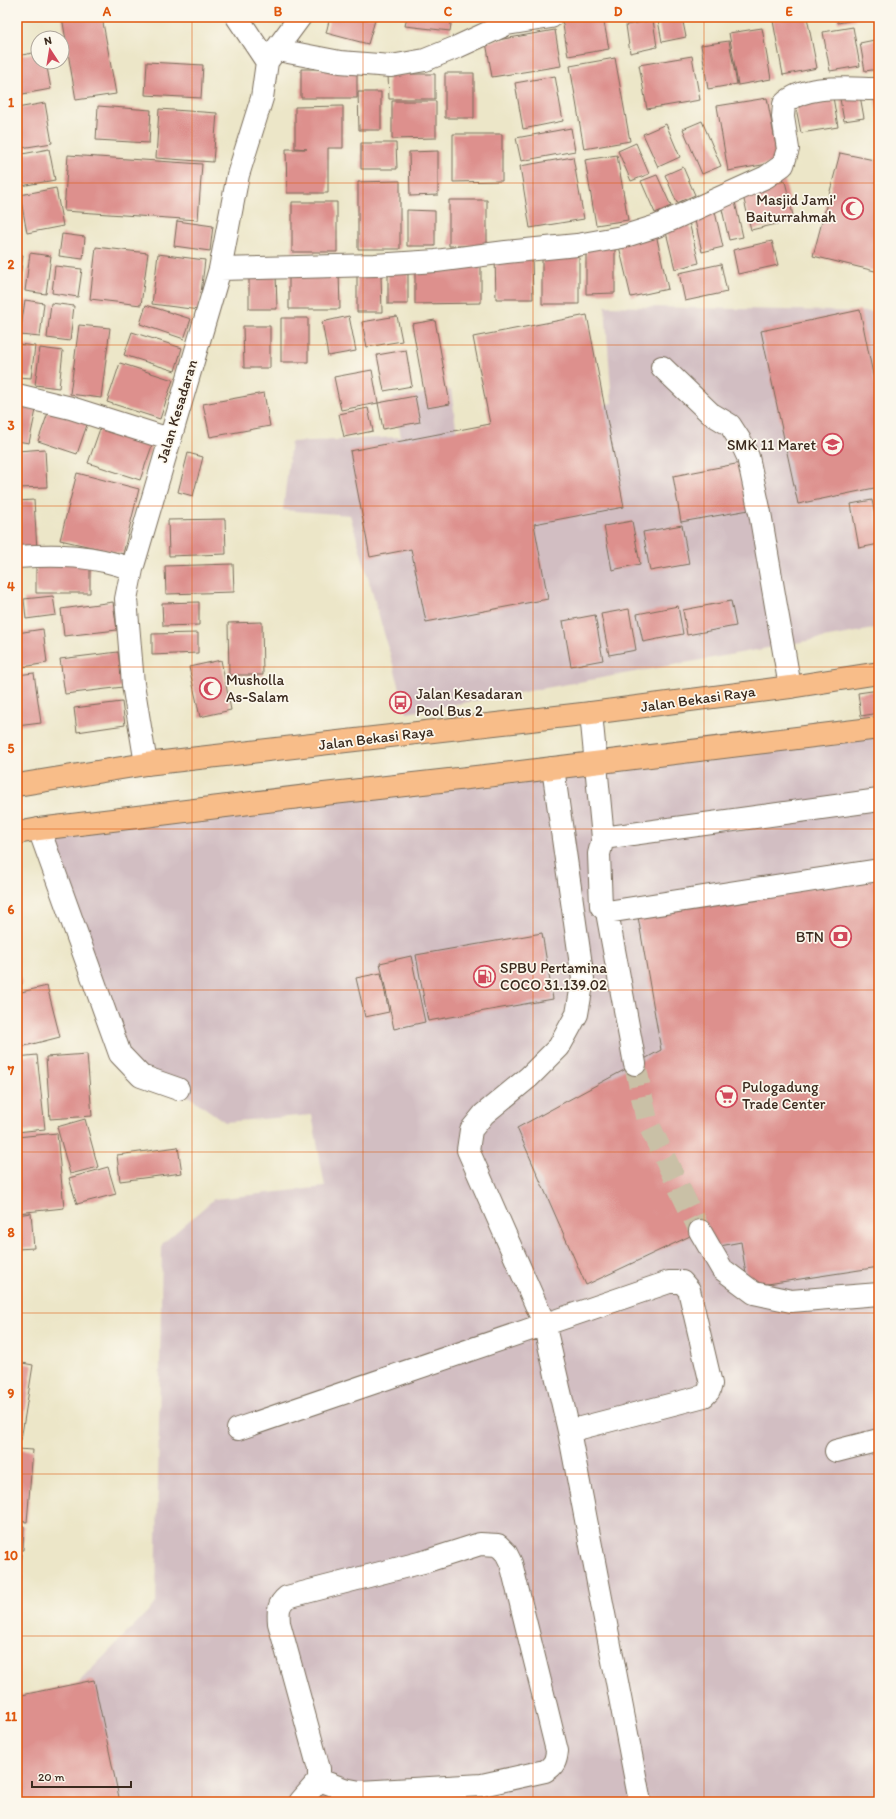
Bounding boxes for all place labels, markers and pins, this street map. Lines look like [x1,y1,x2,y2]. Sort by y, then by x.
place label: Masjid Jami' Baiturrahmah [746,191,836,226]
mosque icon: Masjid Jami' Baiturrahmah [839,196,865,222]
school or university icon: SMK 11 Maret [819,432,845,458]
place label: SMK 11 Maret [727,436,816,454]
place label: Musholla As-Salam [226,671,289,706]
mosque icon: Musholla As-Salam [197,676,223,702]
place label: Jalan Kesadaran Pool Bus 2 [416,685,523,720]
bus stop icon: Jalan Kesadaran Pool Bus 2 [387,690,413,716]
bank icon: BTN [827,924,853,950]
place label: BTN [796,928,824,946]
place label: SPBU Pertamina COCO 31.139.02 [500,959,607,994]
fuel station icon: SPBU Pertamina COCO 31.139.02 [472,964,498,990]
place label: Pulogadung Trade Center [742,1078,826,1113]
supermarket icon: Pulogadung Trade Center [714,1083,740,1109]

